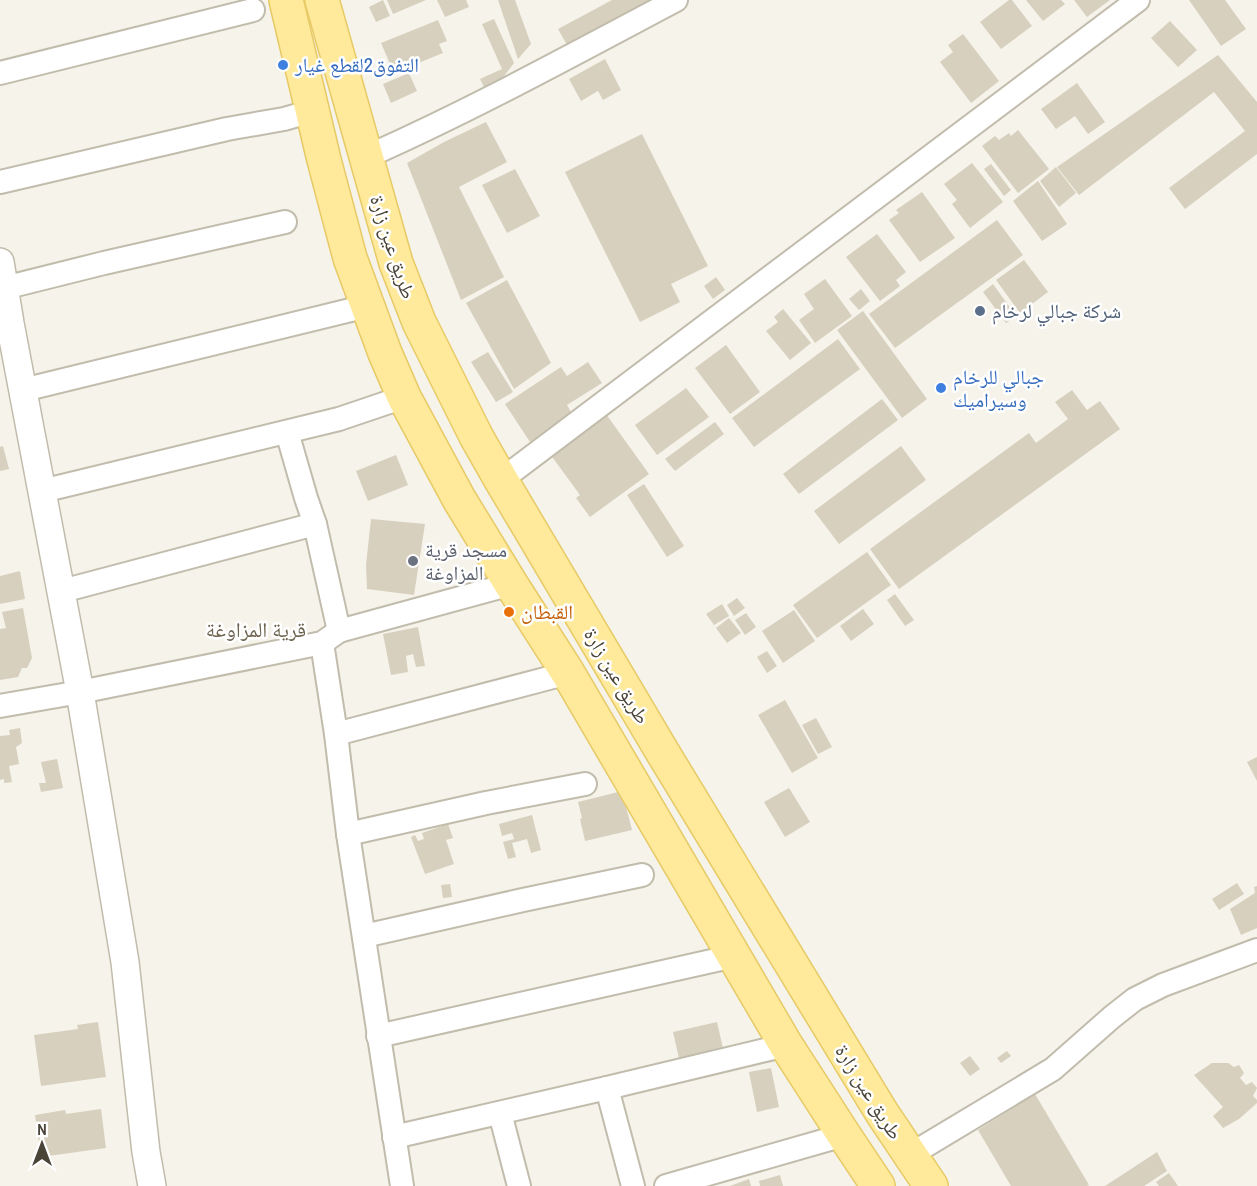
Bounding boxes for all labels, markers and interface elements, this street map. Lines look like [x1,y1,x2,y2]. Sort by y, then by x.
place label: التفوق2لقطع غيار [294,51,419,78]
marker: التفوق2لقطع غيار [276,58,290,72]
street label: طريق عين زارة [364,192,423,302]
place label: شركة جبالي لرخام [992,297,1121,327]
marker: شركة جبالي لرخام [973,304,987,318]
place label: جبالي للرخام وسيراميك [953,363,1044,413]
marker: جبالي للرخام وسيراميك [934,381,948,395]
place label: مسجد قرية المزاوغة [425,536,507,586]
marker: مسجد قرية المزاوغة [406,554,420,568]
place label: القبطان [521,598,573,625]
marker: القبطان [502,605,516,619]
district label: قرية المزاوغة [206,615,306,644]
street label: طريق عين زارة [578,623,657,729]
street label: طريق عين زارة [830,1039,909,1144]
north arrow [12,1114,72,1174]
text: N [37,1118,47,1140]

